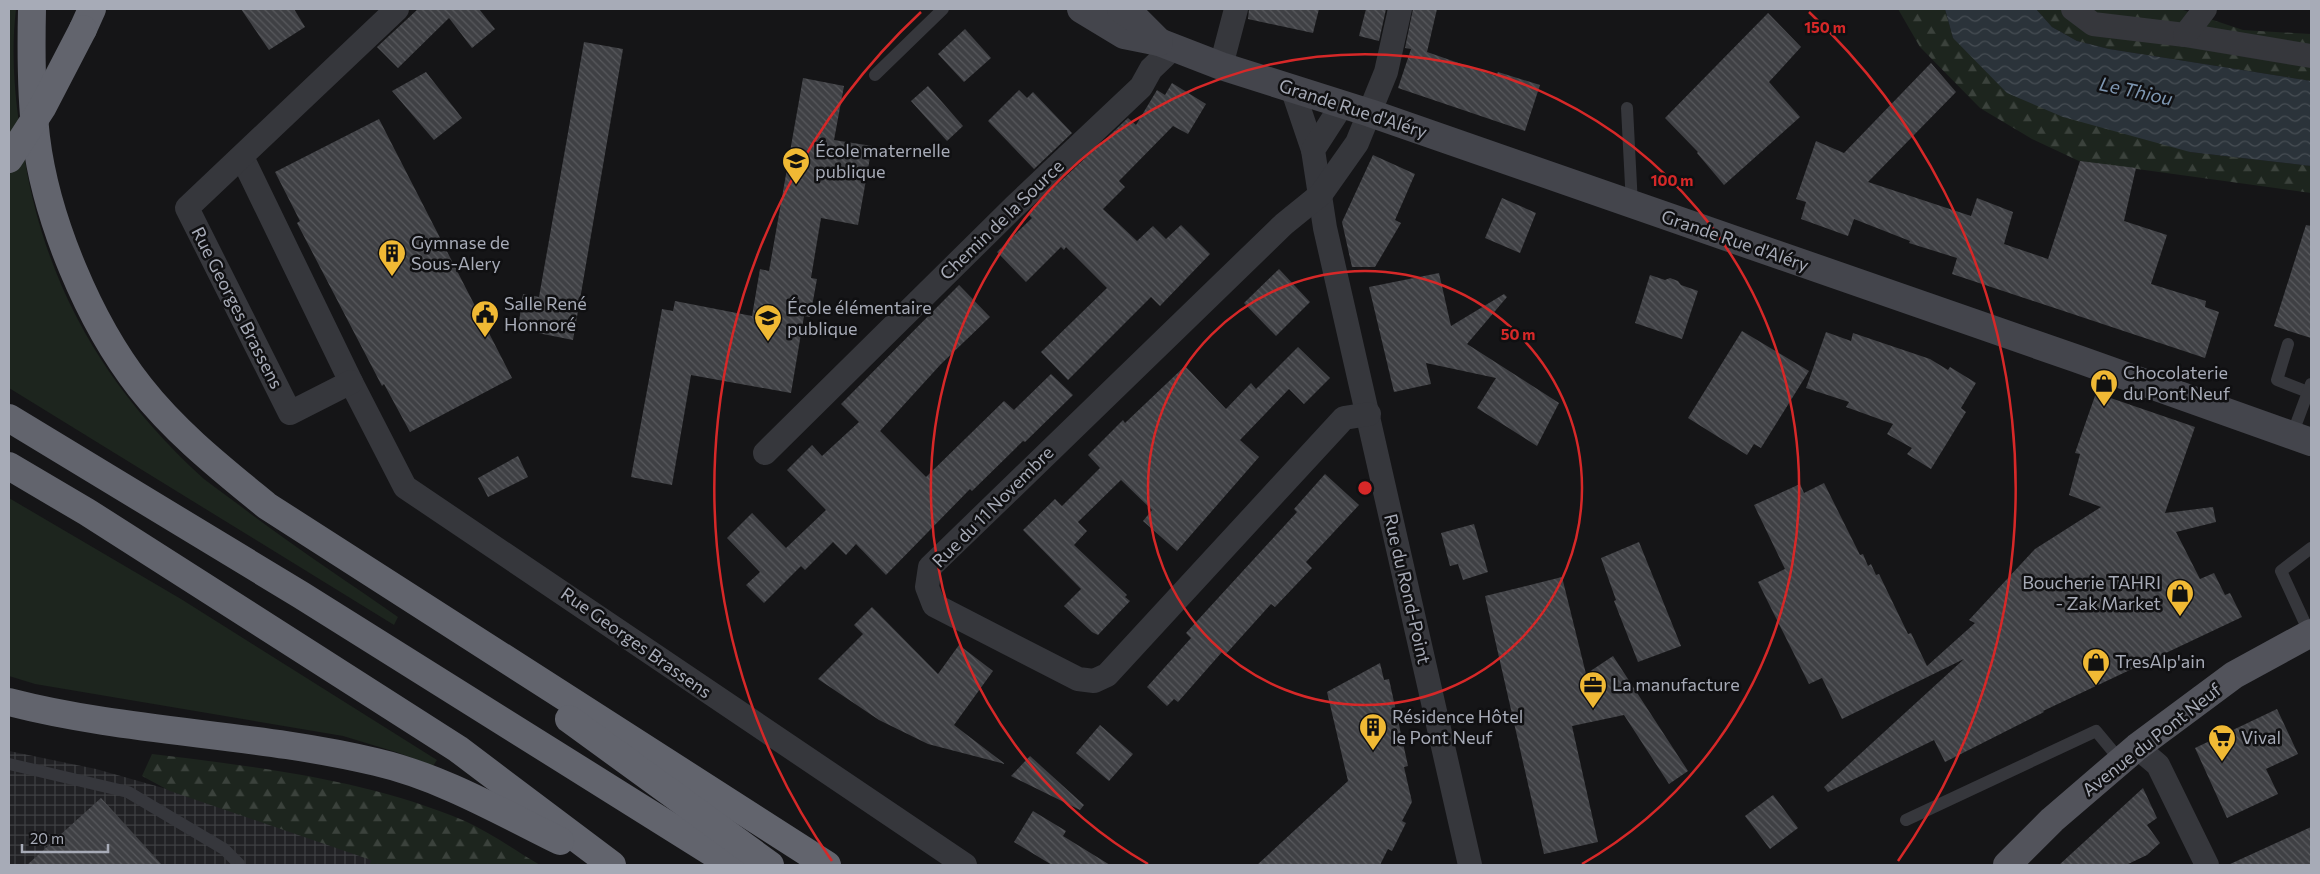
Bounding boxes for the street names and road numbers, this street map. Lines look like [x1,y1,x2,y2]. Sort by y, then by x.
street label: Grande Rue d'Aléry [1277,74,1430,142]
street label: Chemin de la Source [935,155,1068,284]
street label: Grande Rue d'Aléry [1659,205,1812,276]
street label: Rue Georges Brassens [188,223,288,392]
street label: Rue du 11 Novembre [927,441,1058,572]
street label: Rue du Rond-Point [1380,512,1436,666]
street label: Rue Georges Brassens [557,582,716,702]
street label: Avenue du Pont Neuf [2077,678,2226,800]

